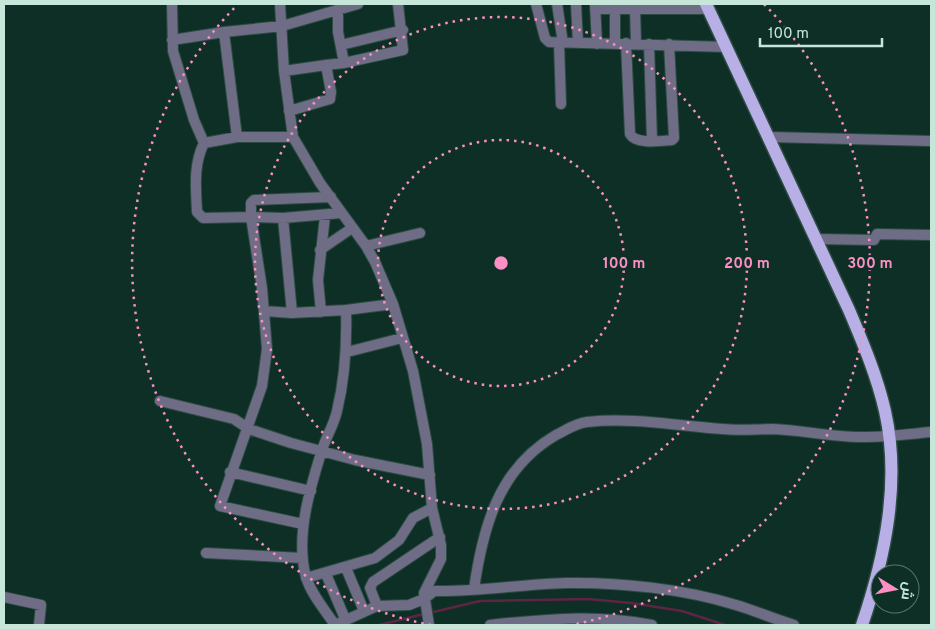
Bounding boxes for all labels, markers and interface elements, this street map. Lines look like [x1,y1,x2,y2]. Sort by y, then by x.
scale bar [760,15,882,47]
text: 100 m [768,25,809,44]
centre of rings [492,254,510,272]
text: 100 m [603,255,645,274]
text: 200 m [724,255,770,274]
text: 300 m [847,255,893,274]
north arrow [870,564,920,614]
text: ش [896,581,917,602]

